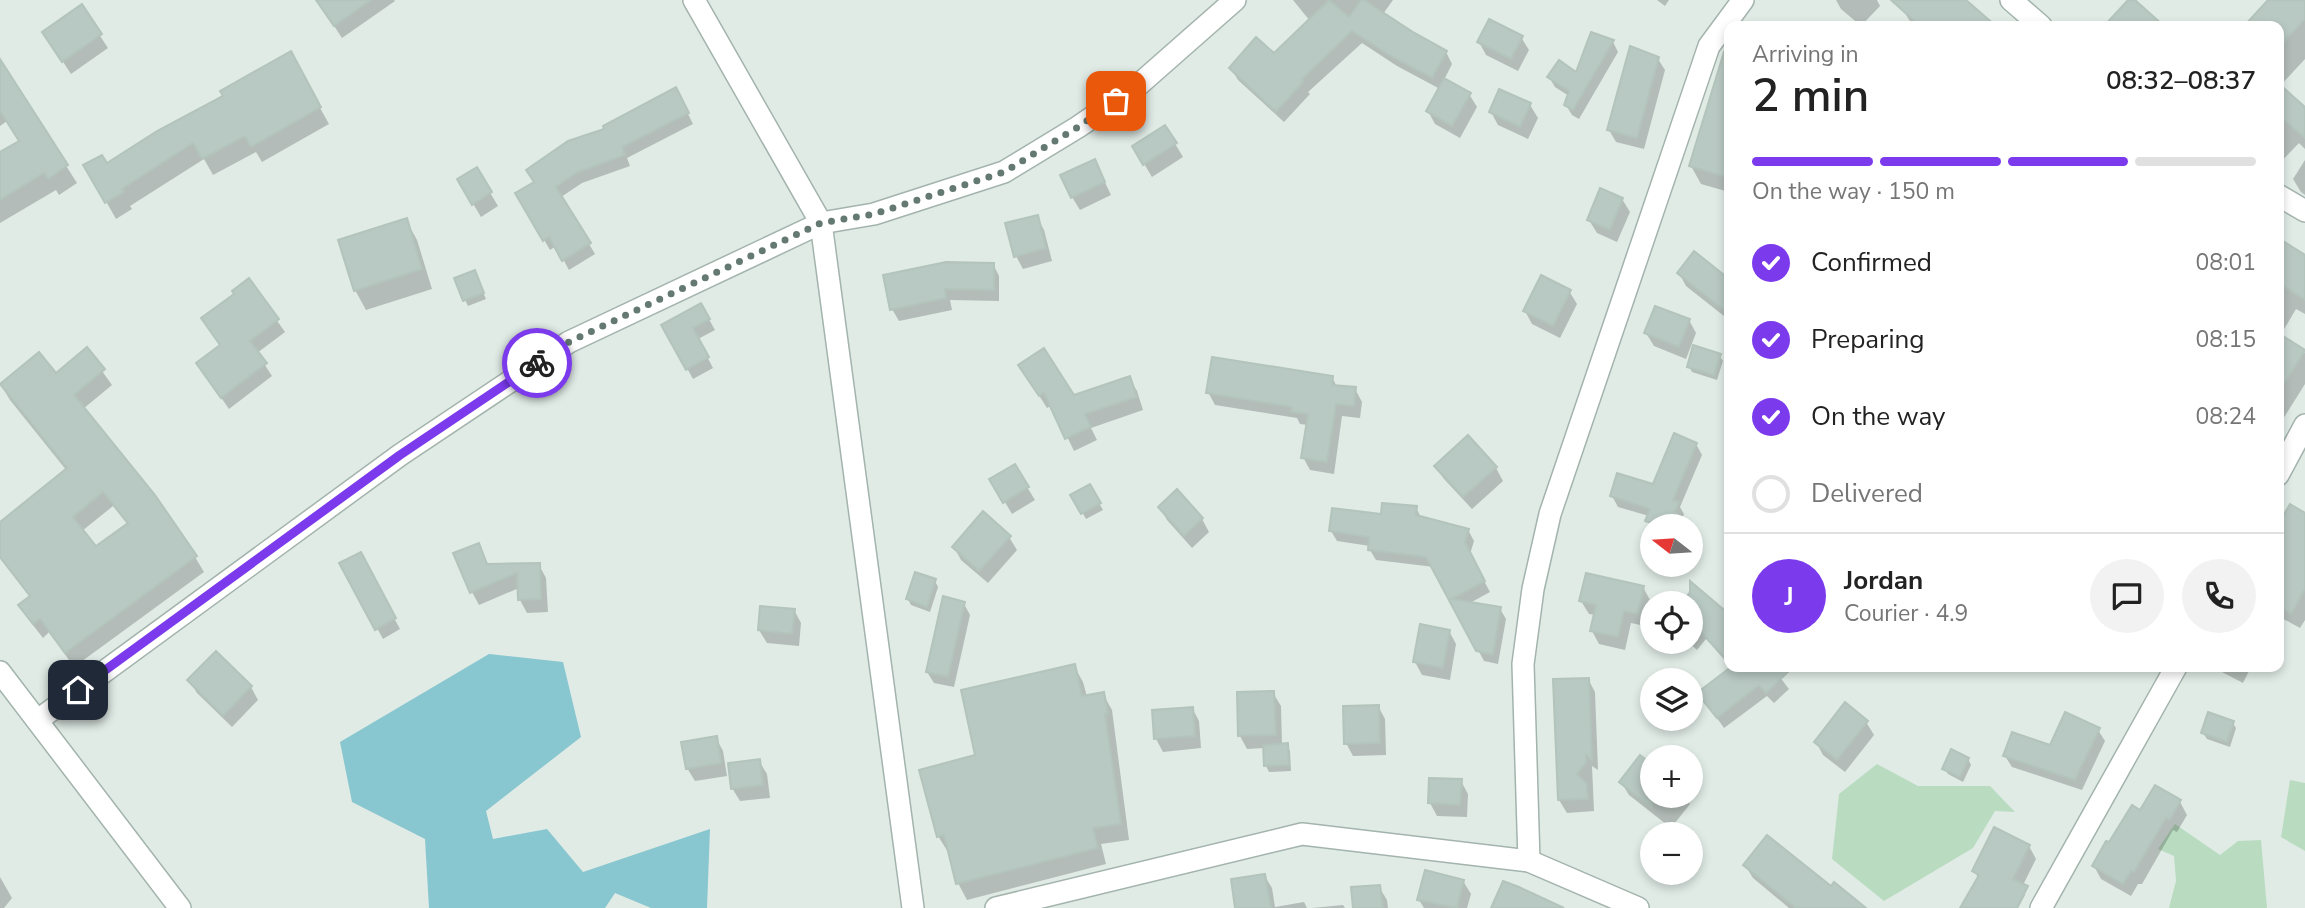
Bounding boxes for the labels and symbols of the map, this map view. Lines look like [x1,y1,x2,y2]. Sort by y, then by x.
pin [1086,71,1146,131]
courier [502,328,572,398]
north arrow [1640,514,1703,578]
pin [48,660,108,720]

